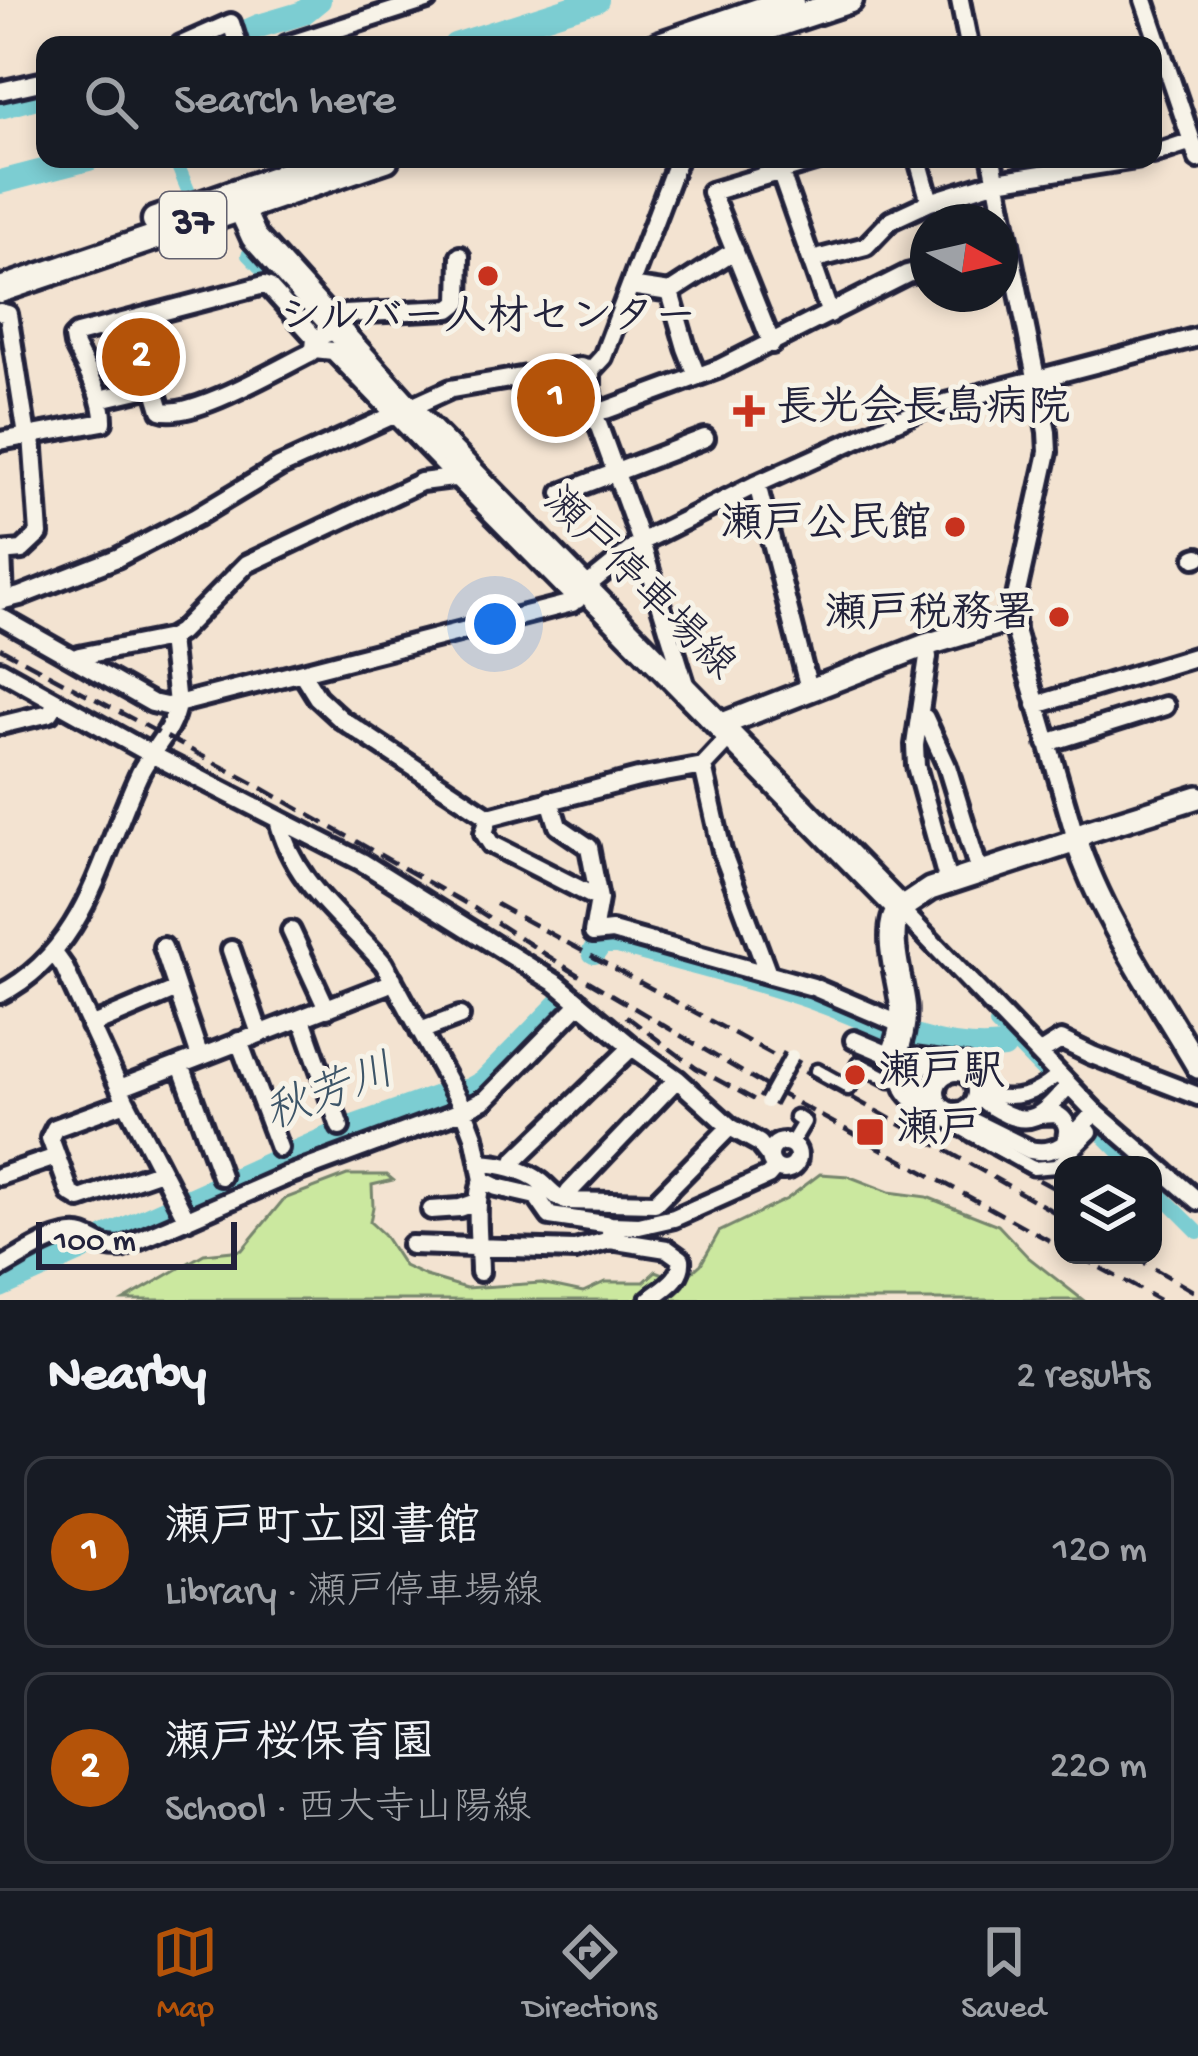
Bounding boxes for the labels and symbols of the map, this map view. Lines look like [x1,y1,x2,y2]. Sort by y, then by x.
road number: 37 [160,192,226,258]
north arrow [910,204,1018,312]
marker: シルバー人材センター [475,263,501,289]
place label: シルバー人材センター [279,294,697,345]
pin: 2 [102,312,180,402]
pin: 1 [517,353,595,443]
place label: 長光会長島病院 [776,384,1070,436]
marker: 長光会長島病院 [733,395,765,427]
street label: 瀬戸停車場線 [531,478,745,692]
place label: 瀬戸公民館 [721,501,931,552]
marker: 瀬戸公民館 [942,514,968,540]
place label: 瀬戸税務署 [825,590,1035,642]
your location [465,594,525,654]
marker: 瀬戸税務署 [1046,604,1072,630]
water label: 秋芳川 [258,1046,404,1145]
place label: 瀬戸駅 [879,1049,1005,1100]
marker: 瀬戸駅 [842,1062,868,1088]
place label: 瀬戸 [897,1106,981,1157]
marker: 瀬戸 [854,1116,886,1148]
scale bar [36,1216,237,1269]

